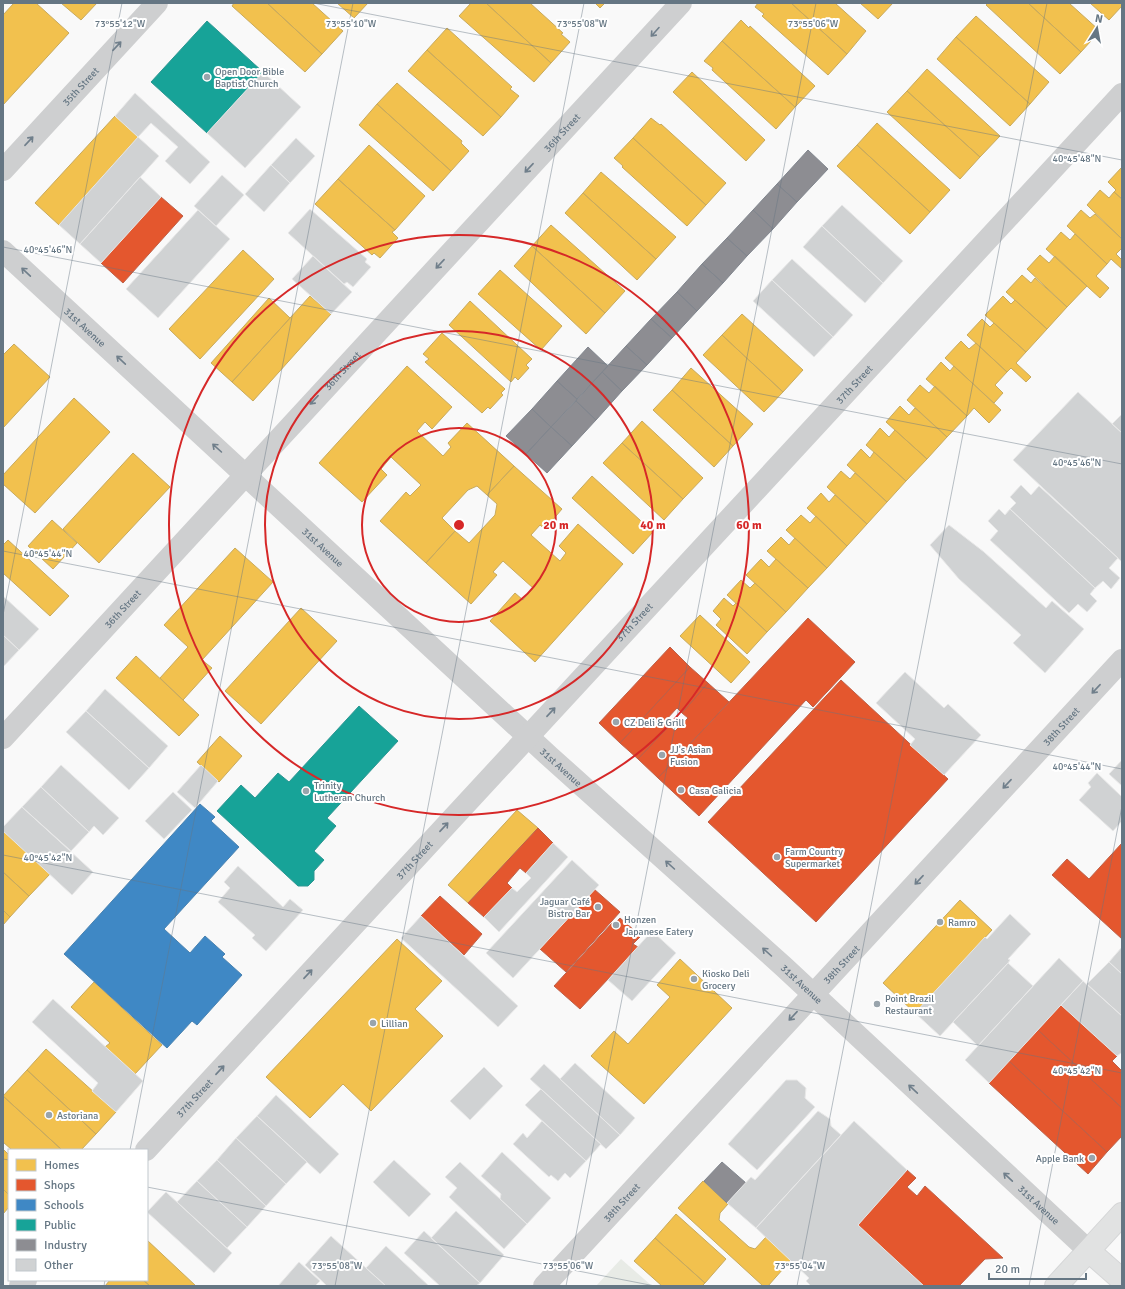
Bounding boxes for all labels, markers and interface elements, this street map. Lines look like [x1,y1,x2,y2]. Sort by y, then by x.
north arrow [1077,8,1117,48]
text: N [1094,12,1104,26]
text: 73°55'12"W [95,18,146,30]
text: 73°55'10"W [326,18,377,30]
text: 73°55'08"W [557,18,608,30]
text: 73°55'06"W [788,18,839,30]
one-way arrow [650,27,660,37]
one-way arrow [113,40,122,51]
street label: 35th Street [60,65,102,109]
place label: Open Door Bible Baptist Church [215,66,284,90]
marker: Open Door Bible Baptist Church [202,72,212,82]
street label: 36th Street [542,111,583,155]
one-way arrow [25,136,34,146]
text: 40°45'48"N [1053,153,1101,165]
one-way arrow [524,163,534,173]
text: 40°45'46"N [24,244,72,256]
one-way arrow [436,258,445,269]
one-way arrow [21,268,31,277]
street label: 31st Avenue [61,306,108,350]
street label: 36th Street [322,349,364,393]
one-way arrow [116,355,126,365]
street label: 37th Street [834,363,876,406]
one-way arrow [309,395,319,405]
one-way arrow [212,443,222,453]
text: 40°45'46"N [1053,457,1101,469]
centre of rings [452,518,466,532]
text: 20 m [543,518,569,533]
text: 40 m [640,518,666,533]
text: 60 m [736,518,762,533]
street label: 31st Avenue [299,526,346,570]
text: 40°45'44"N [24,548,72,560]
street label: 36th Street [102,587,144,631]
street label: 37th Street [614,601,656,644]
one-way arrow [1091,684,1100,694]
street label: 38th Street [1041,705,1083,749]
one-way arrow [547,707,556,717]
marker: CZ Deli & Grill [611,717,621,727]
place label: CZ Deli & Grill [624,717,684,729]
place label: JJ's Asian Fusion [670,744,711,768]
street label: 31st Avenue [537,746,584,790]
marker: JJ's Asian Fusion [657,750,667,760]
text: 40°45'44"N [1053,761,1101,773]
one-way arrow [1003,779,1012,789]
place label: Trinity Lutheran Church [314,780,385,804]
marker: Casa Galicia [676,785,686,795]
place label: Casa Galicia [689,785,741,797]
marker: Trinity Lutheran Church [301,786,311,796]
one-way arrow [439,823,448,833]
street label: 37th Street [394,839,436,882]
place label: Farm Country Supermarket [785,846,843,870]
text: 40°45'42"N [24,852,72,864]
marker: Farm Country Supermarket [772,852,782,862]
one-way arrow [665,861,675,870]
one-way arrow [914,875,924,885]
place label: Jaguar Café Bistro Bar [540,896,590,920]
marker: Jaguar Café Bistro Bar [593,902,603,912]
place label: Honzen Japanese Eatery [624,914,694,938]
marker: Ramro [935,917,945,927]
place label: Ramro [948,917,976,929]
marker: Honzen Japanese Eatery [611,920,621,930]
street label: 38th Street [821,943,863,987]
one-way arrow [762,948,772,957]
street label: 31st Avenue [778,962,824,1007]
place label: Kiosko Deli Grocery [702,968,750,992]
one-way arrow [304,969,313,980]
marker: Kiosko Deli Grocery [689,974,699,984]
place label: Point Brazil Restaurant [885,993,934,1017]
marker: Point Brazil Restaurant [872,999,882,1009]
one-way arrow [788,1011,797,1021]
marker: Lillian [368,1018,378,1028]
place label: Lillian [381,1018,408,1030]
one-way arrow [215,1065,225,1075]
text: 40°45'42"N [1053,1065,1101,1077]
street label: 37th Street [174,1076,216,1120]
one-way arrow [908,1084,918,1094]
marker: Astoriana [44,1110,54,1120]
place label: Astoriana [57,1110,98,1122]
legend [8,1149,148,1281]
place label: Apple Bank [1036,1153,1084,1165]
marker: Apple Bank [1087,1153,1097,1163]
text: Homes [44,1158,79,1173]
one-way arrow [1004,1173,1014,1182]
text: Shops [44,1178,75,1193]
street label: 38th Street [601,1181,643,1225]
street label: 31st Avenue [1015,1183,1062,1227]
text: Schools [44,1198,84,1213]
text: Public [44,1218,76,1233]
text: Industry [44,1238,87,1253]
scale bar [989,1255,1086,1281]
text: Other [44,1258,74,1273]
text: 73°55'08"W [312,1260,363,1272]
text: 73°55'06"W [543,1260,594,1272]
text: 73°55'04"W [775,1260,826,1272]
text: 20 m [995,1262,1020,1277]

